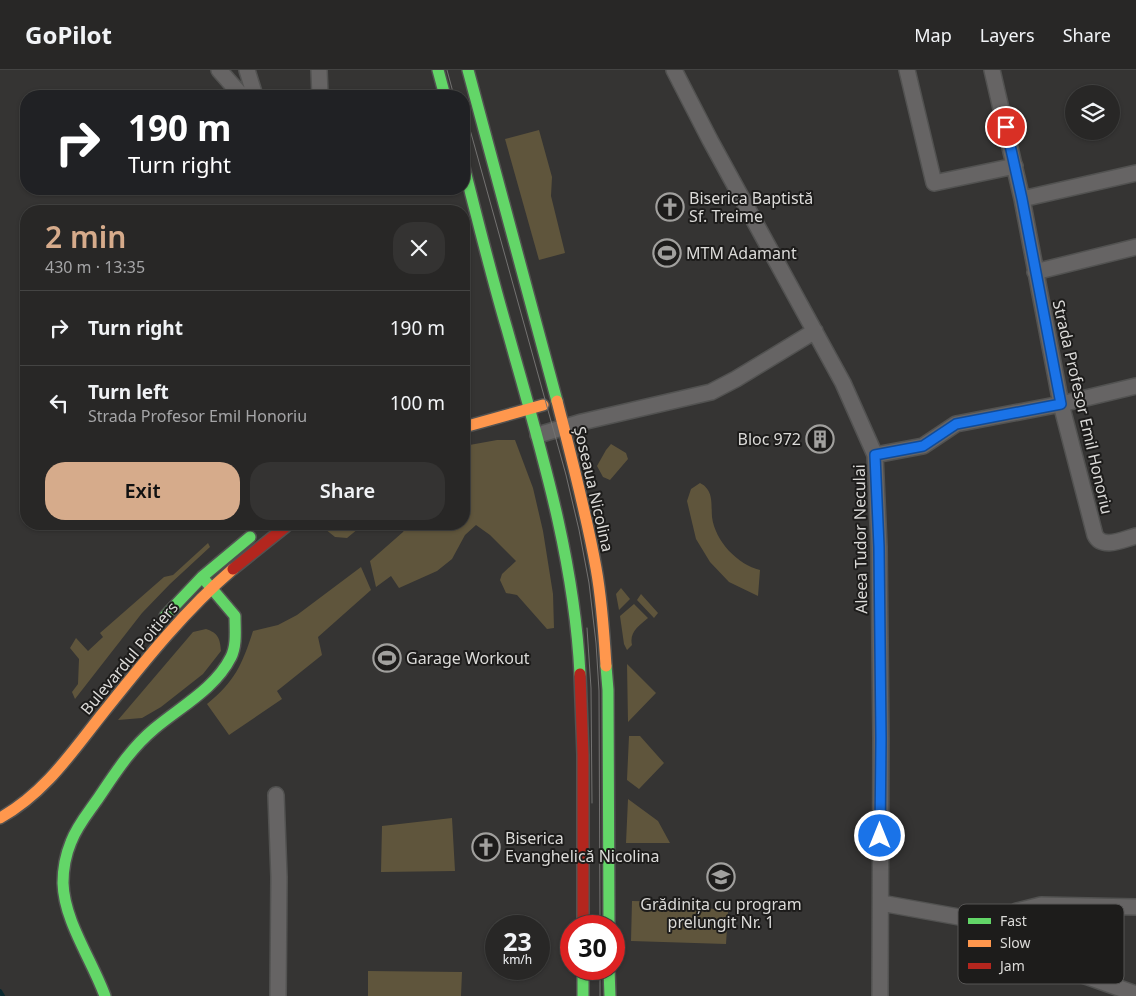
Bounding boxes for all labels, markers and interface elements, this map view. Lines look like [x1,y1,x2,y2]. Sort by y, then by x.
text: GoPilot [25,18,112,51]
text: Map [914,23,952,47]
text: Layers [980,23,1035,47]
text: Share [1063,23,1111,47]
map controls [1065,85,1120,140]
button: layers [1065,85,1120,140]
text: 190 m [128,104,231,151]
pin [985,106,1027,148]
icon: right [45,110,110,175]
icon: arrive [992,113,1020,141]
text: Turn right [128,149,231,179]
place label: Biserica Baptistă Sf. Treime [689,187,813,227]
church icon: Biserica Baptistă Sf. Treime [655,192,685,222]
text: 2 min [45,216,126,257]
button: close [393,222,445,274]
sports icon: MTM Adamant [652,238,682,268]
place label: MTM Adamant [686,242,797,264]
text: 430 m · 13:35 [45,256,145,278]
street label: Strada Profesor Emil Honoriu [1048,298,1118,516]
icon: right [45,314,73,342]
text: Turn right [88,315,183,341]
text: 190 m [390,315,445,341]
text: Turn left [88,379,169,405]
icon: left [45,389,73,417]
text: 100 m [390,390,445,416]
text: Strada Profesor Emil Honoriu [88,405,307,427]
street label: Șoseaua Nicolina [569,424,619,554]
building icon: Bloc 972 [805,424,835,454]
place label: Bloc 972 [737,428,801,450]
button: Exit [45,462,240,520]
button: Share [250,462,445,520]
street label: Aleea Tudor Neculai [848,464,872,614]
street label: Bulevardul Poitiers [75,597,183,719]
sports icon: Garage Workout [372,643,402,673]
place label: Garage Workout [406,647,530,669]
position arrow [853,809,905,861]
place label: Biserica Evanghelică Nicolina [505,827,659,867]
church icon: Biserica Evanghelică Nicolina [471,832,501,862]
school or university icon: Grădinița cu program prelungit Nr. 1 [706,862,736,892]
place label: Grădinița cu program prelungit Nr. 1 [640,893,802,933]
legend [958,904,1124,984]
text: Fast [1000,911,1027,930]
speed limit sign: 30 [560,915,625,980]
text: 23 [503,924,532,958]
text: Slow [1000,933,1031,952]
text: km/h [503,951,532,968]
text: Jam [998,956,1025,975]

